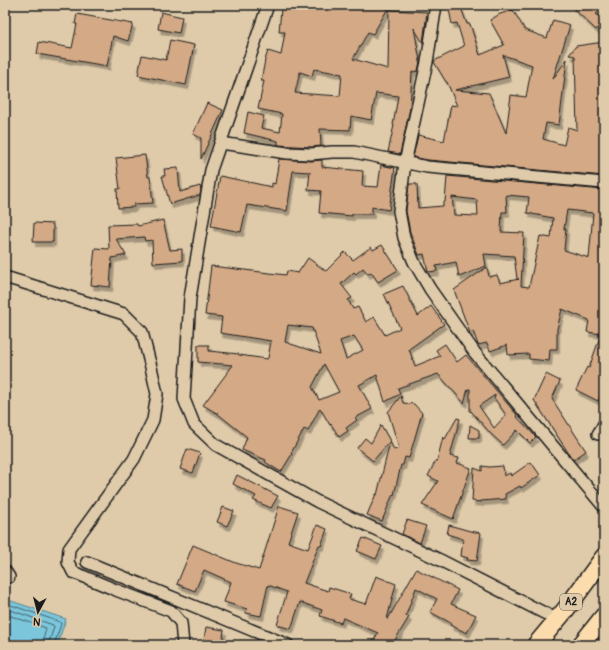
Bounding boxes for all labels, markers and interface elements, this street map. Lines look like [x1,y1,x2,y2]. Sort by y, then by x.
north arrow [18,592,58,632]
road number: A2 [560,594,582,610]
text: N [32,614,41,628]

